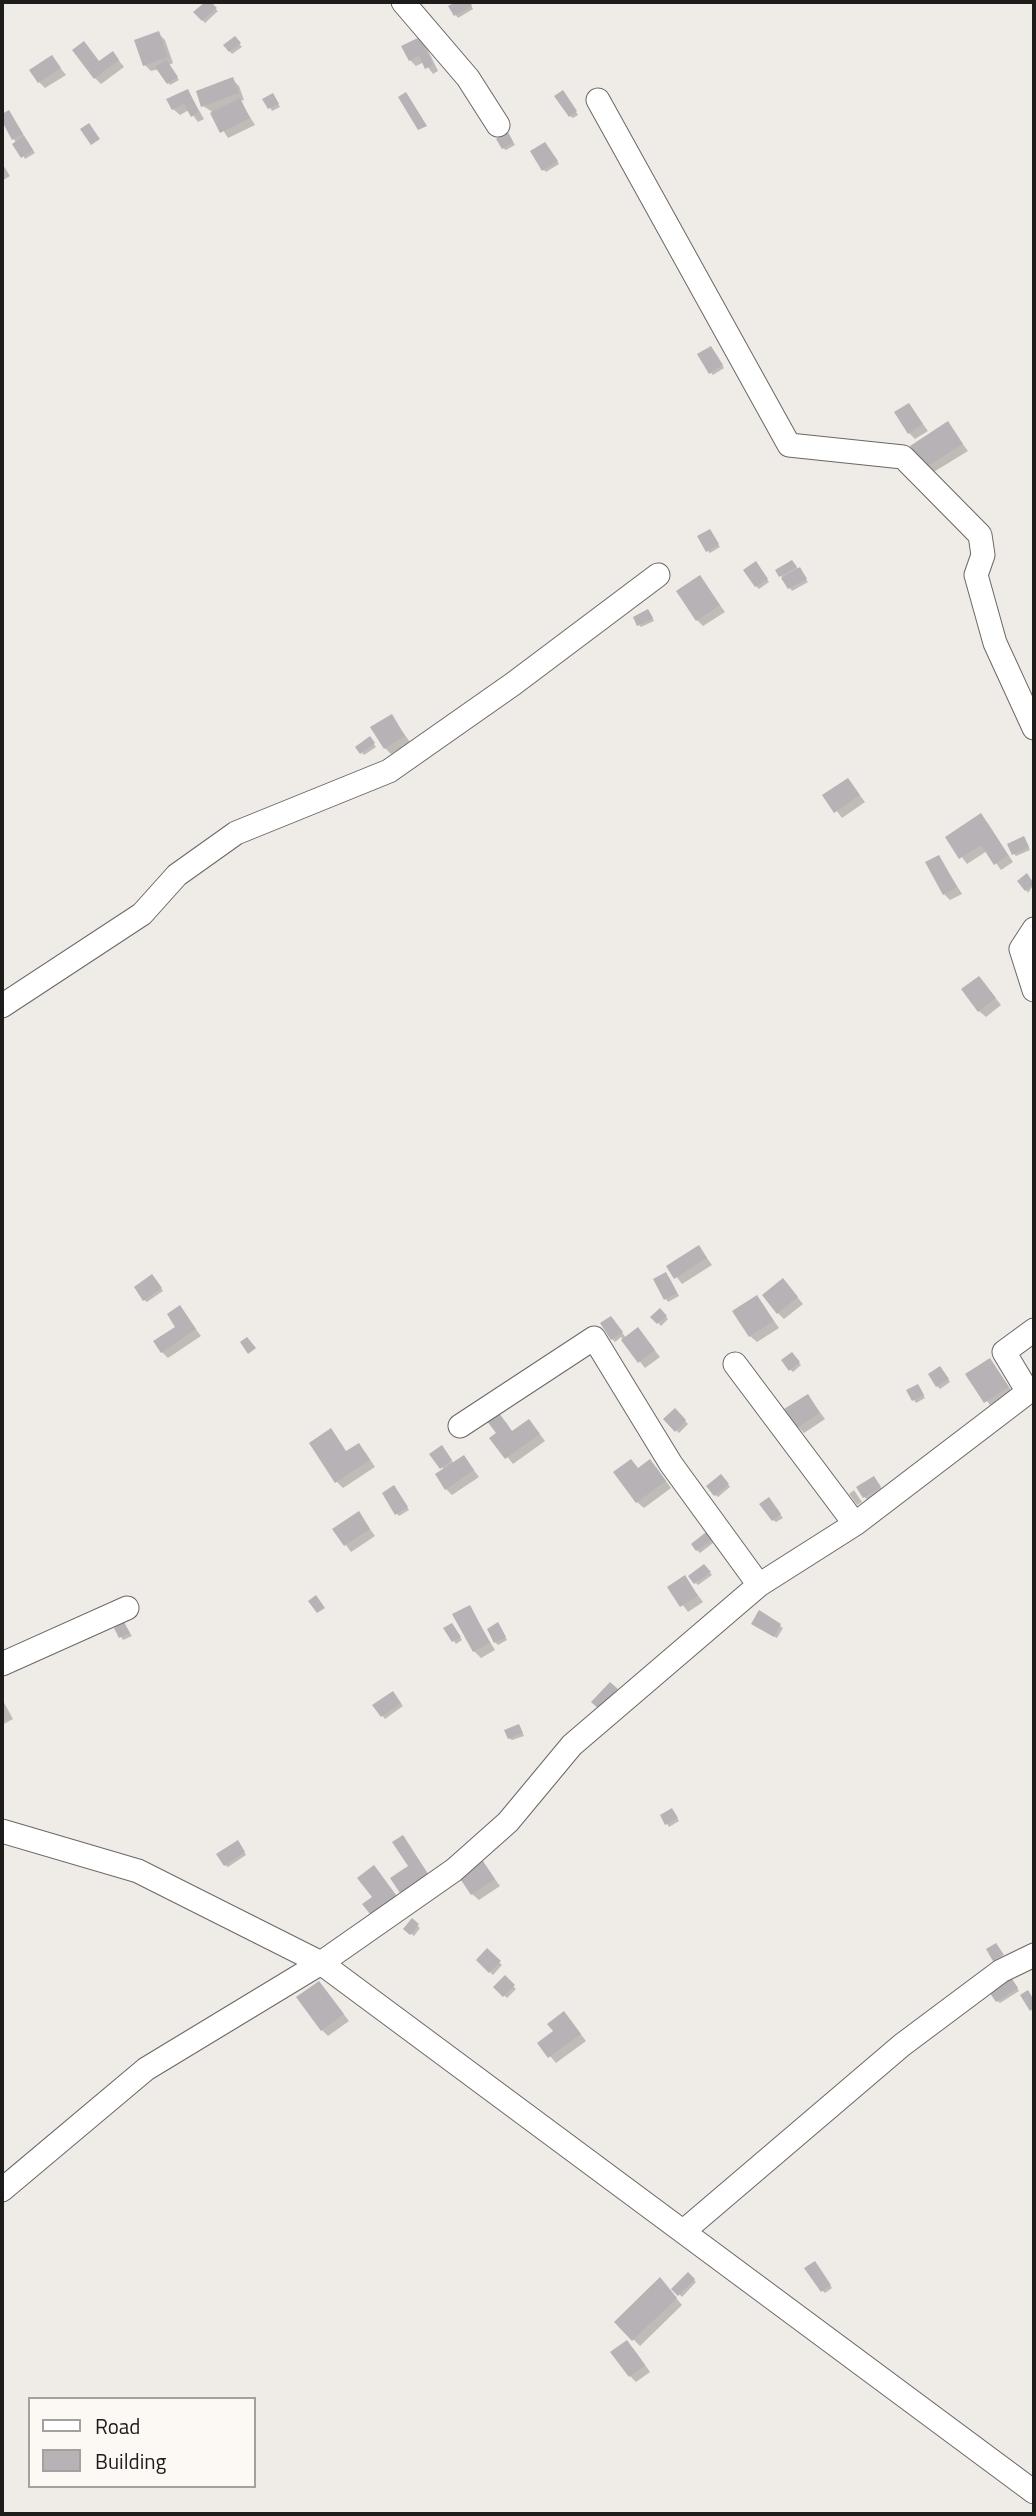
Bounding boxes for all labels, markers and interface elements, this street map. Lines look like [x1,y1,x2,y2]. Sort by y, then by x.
legend [28,2397,256,2488]
text: Road [95,2410,140,2442]
text: Building [95,2445,166,2477]

